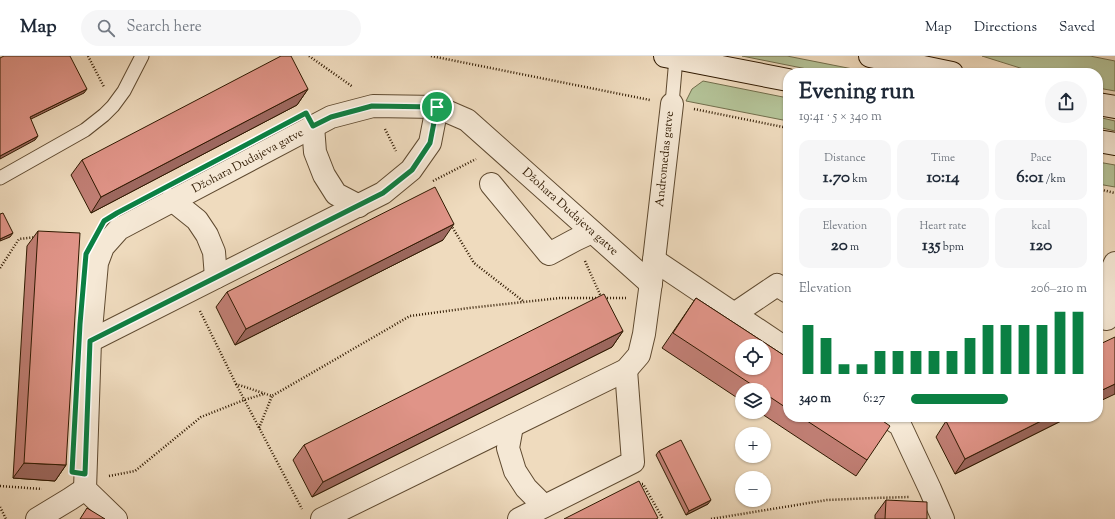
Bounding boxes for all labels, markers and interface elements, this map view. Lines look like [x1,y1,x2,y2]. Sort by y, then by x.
search box [81,10,361,46]
text: Map [20,14,57,41]
icon: search [95,17,117,39]
text: Search here [127,17,202,38]
text: Map [925,18,952,38]
text: Directions [974,18,1037,38]
text: Saved [1059,18,1095,38]
text: Evening run [799,77,915,109]
button: share [1045,81,1087,123]
pin [420,90,454,124]
icon: arrive [426,96,448,118]
text: 19:41 · 5 × 340 m [799,108,882,126]
street label: Andromedas gatve [651,110,679,208]
street label: Džohara Dudajeva gatve [189,124,307,198]
text: Distance [824,150,866,166]
text: Time [931,150,955,166]
text: Pace [1030,150,1052,166]
street label: Džohara Dudajeva gatve [518,164,622,260]
text: 1.70 [823,166,850,190]
text: 10:14 [926,166,960,190]
text: 6:01 [1016,166,1043,190]
text: km [850,171,867,187]
text: /km [1043,171,1066,187]
text: Elevation [823,218,867,234]
text: Heart rate [920,218,966,234]
text: kcal [1032,218,1050,234]
text: 20 [831,234,848,258]
text: 135 [922,234,941,258]
text: 120 [1030,234,1052,258]
text: m [848,239,859,255]
text: bpm [941,239,964,255]
text: Elevation [799,280,852,298]
text: 206–210 m [1030,280,1087,298]
map controls [735,339,771,507]
button: locate [735,339,771,375]
button: layers [735,383,771,419]
text: 340 m [799,390,831,408]
text: 6:27 [863,390,885,408]
button: + [735,427,771,463]
button: − [735,471,771,507]

